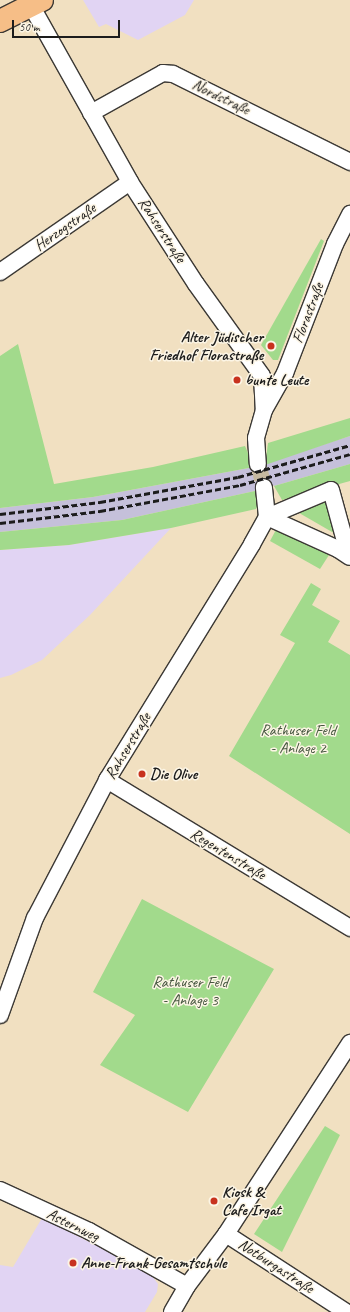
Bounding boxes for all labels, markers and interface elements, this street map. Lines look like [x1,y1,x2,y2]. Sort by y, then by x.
scale bar [14,12,122,38]
text: 50 m [19,19,39,35]
street label: Nordstraße [189,75,253,119]
street label: Rahserstraße [134,194,190,266]
street label: Herzogstraße [30,199,100,255]
street label: Florastraße [288,280,328,346]
place label: Alter Jüdischer Friedhof Florastraße [149,327,263,365]
marker: Alter Jüdischer Friedhof Florastraße [266,341,276,351]
place label: bunte Leute [245,370,308,390]
marker: bunte Leute [232,375,242,385]
street label: Rahserstraße [101,709,155,783]
park label: Rathuser Feld - Anlage 2 [260,720,336,758]
place label: Die Olive [150,764,197,784]
marker: Die Olive [137,769,147,779]
street label: Regentenstraße [187,824,269,884]
park label: Rathuser Feld - Anlage 3 [152,972,228,1010]
place label: Kiosk & Cafe Irgat [222,1182,281,1220]
marker: Kiosk & Cafe Irgat [209,1196,219,1206]
street label: Asternweg [44,1204,102,1246]
street label: Notburgastraße [235,1234,317,1298]
place label: Anne-Frank-Gesamtschule [81,1253,226,1273]
marker: Anne-Frank-Gesamtschule [68,1258,78,1268]

